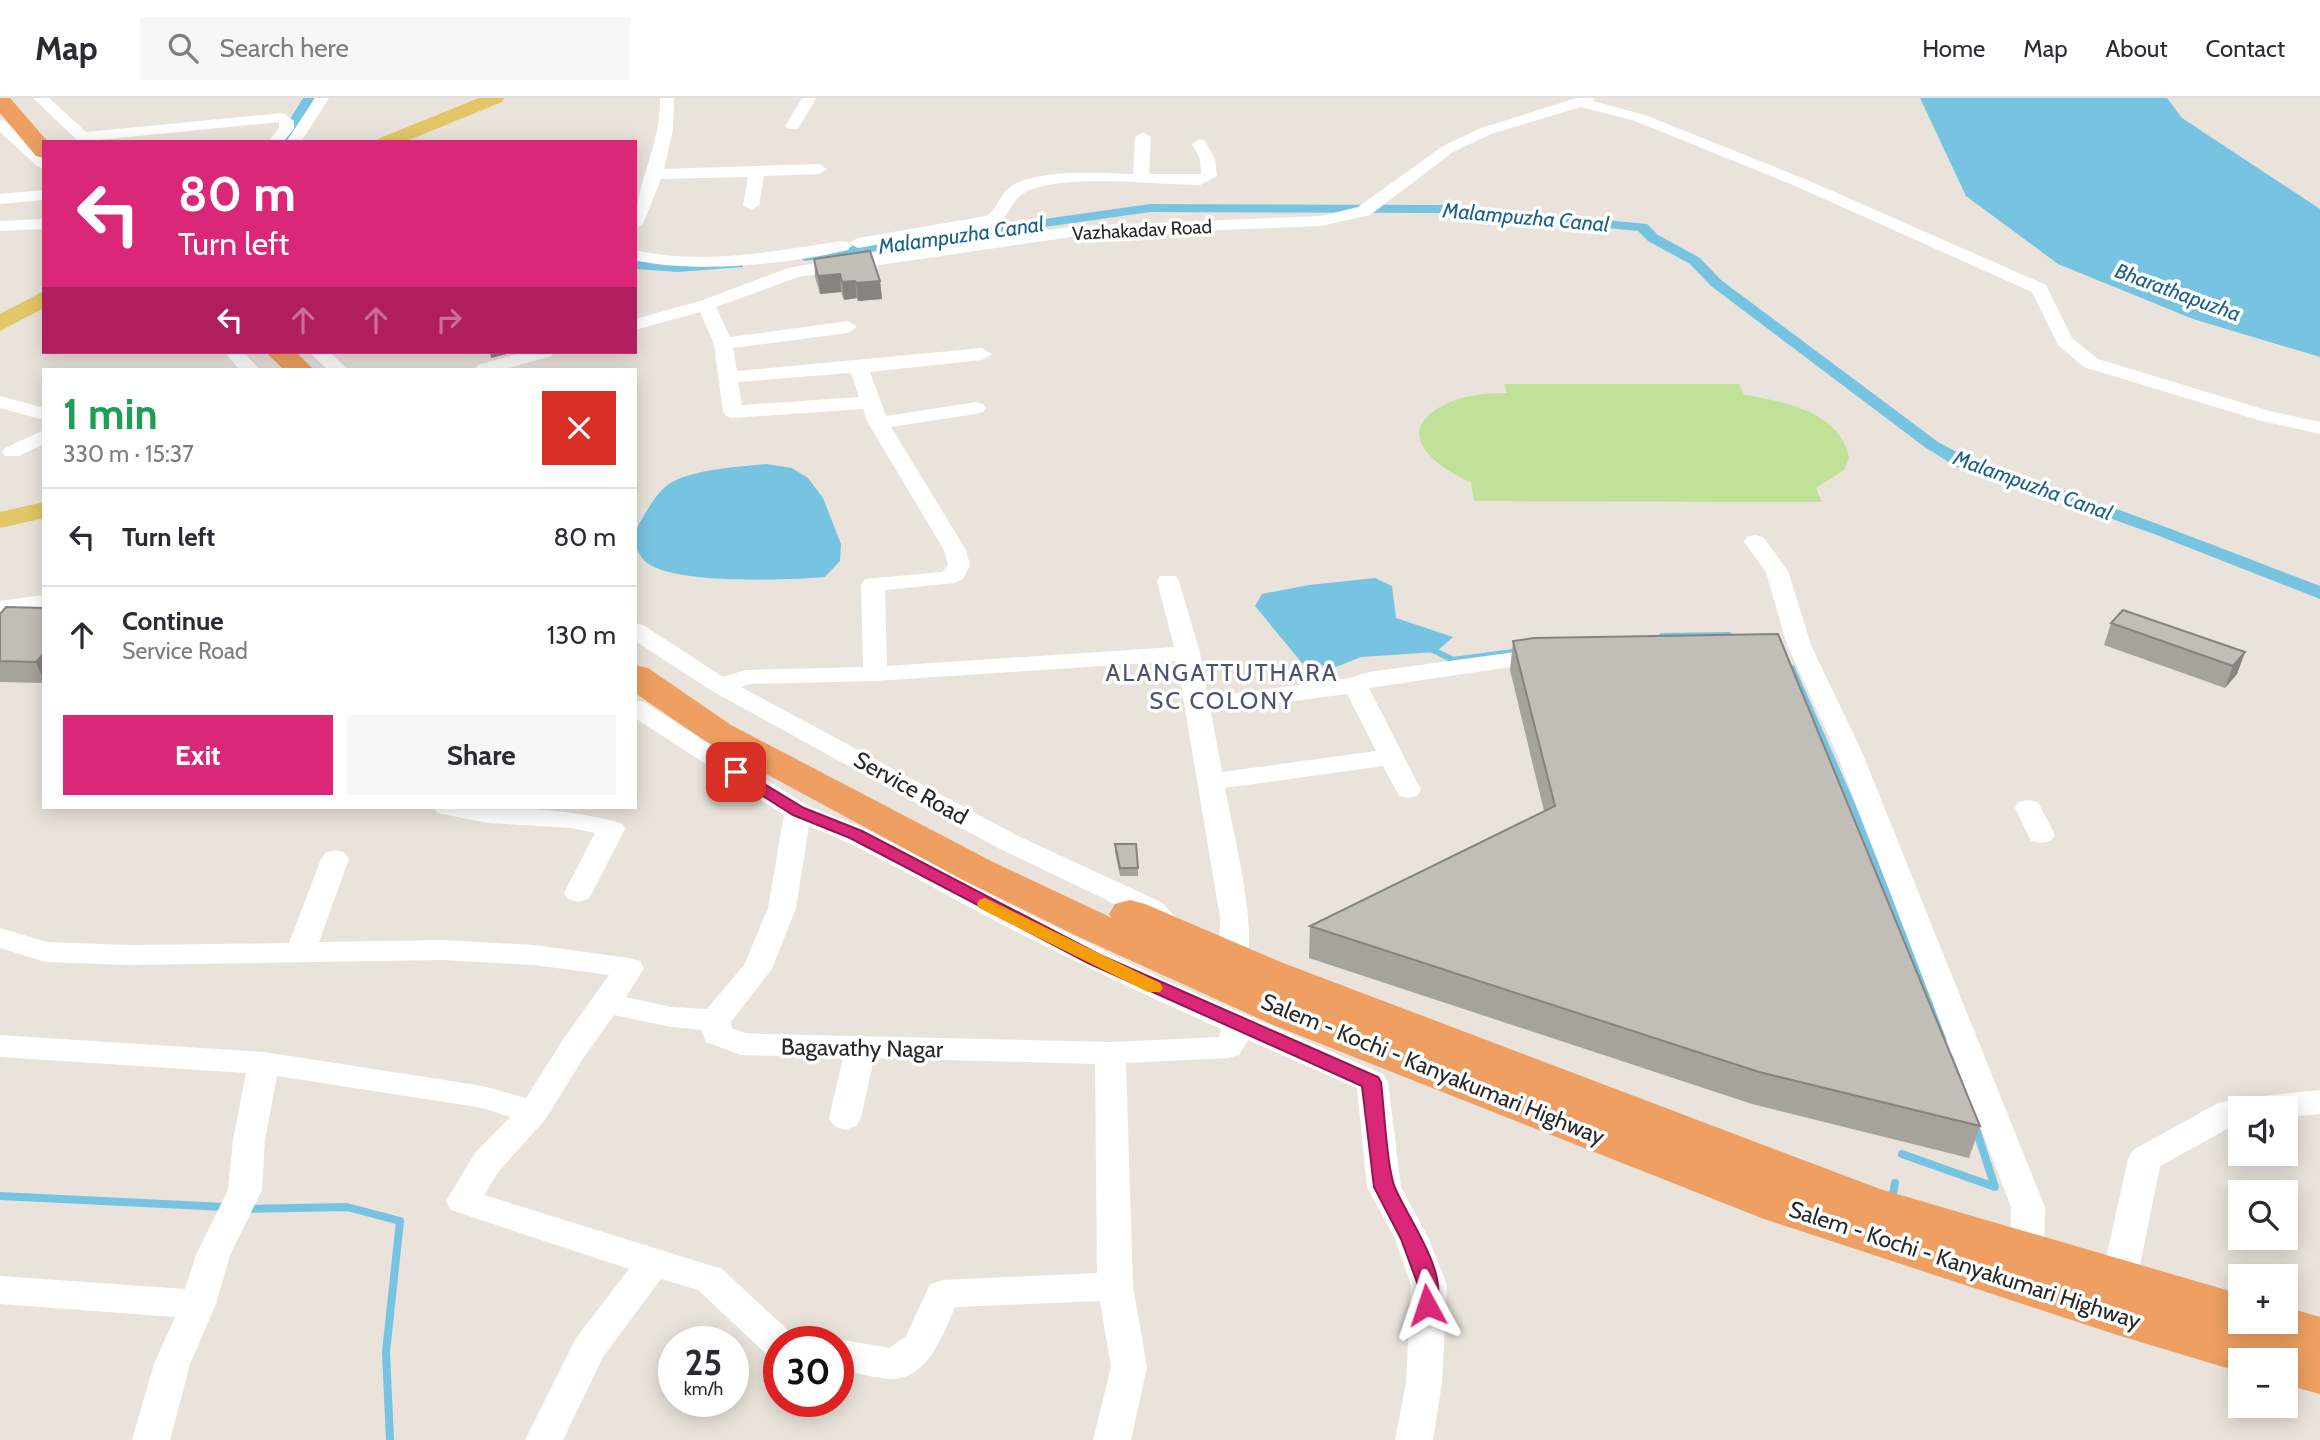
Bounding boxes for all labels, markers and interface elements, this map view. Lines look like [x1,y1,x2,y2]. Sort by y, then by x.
search box [140,17,630,80]
text: Map [35,28,98,68]
icon: search [164,29,202,67]
text: Search here [220,32,349,64]
text: Home [1922,34,1985,63]
text: Map [2023,34,2068,63]
text: About [2106,34,2168,63]
text: Contact [2206,34,2285,63]
text: 80 m [178,164,296,223]
icon: left [63,168,154,259]
water label: Malampuzha Canal [1441,197,1610,237]
water label: Malampuzha Canal [876,211,1045,259]
street label: Vazhakadav Road [1071,215,1213,245]
text: Turn left [178,224,289,263]
water label: Bharathapuzha [2112,258,2244,326]
icon: left [211,301,249,339]
icon: ahead [284,301,322,339]
icon: ahead [357,301,395,339]
icon: right [430,301,468,339]
text: 1 min [63,388,158,440]
button: close [542,391,616,465]
text: 330 m · 15:37 [63,440,194,468]
water label: Malampuzha Canal [1949,444,2116,525]
icon: left [63,518,101,556]
text: Turn left [122,521,215,553]
text: 80 m [553,521,616,553]
text: Continue [122,605,224,637]
icon: ahead [63,616,101,654]
text: 130 m [547,619,616,651]
text: Service Road [122,637,248,665]
district label: ALANGATTUTHARA SC COLONY [1106,658,1338,715]
button: Exit [63,715,333,795]
button: Share [347,715,616,795]
pin [706,742,766,802]
street label: Service Road [849,745,973,831]
icon: arrive [717,753,755,791]
street label: Salem - Kochi - Kanyakumari Highway [1257,987,1609,1151]
street label: Bagavathy Nagar [781,1033,944,1063]
map controls [2228,1096,2298,1418]
button: sound [2228,1096,2298,1166]
button: search [2228,1180,2298,1250]
street label: Salem - Kochi - Kanyakumari Highway [1786,1195,2145,1335]
button: + [2228,1264,2298,1334]
position arrow [1390,1268,1464,1342]
speed limit sign: 30 [763,1326,854,1417]
text: 25 [685,1341,722,1384]
button: − [2228,1348,2298,1418]
text: km/h [684,1378,723,1400]

